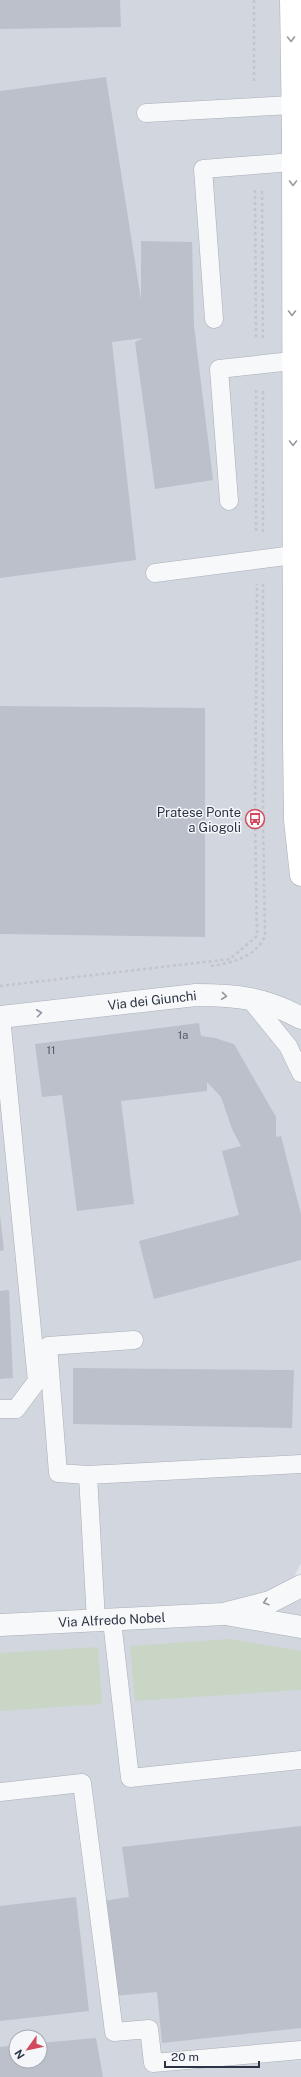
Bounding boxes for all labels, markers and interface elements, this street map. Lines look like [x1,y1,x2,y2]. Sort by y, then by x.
one-way arrow [287,36,295,42]
one-way arrow [289,180,297,186]
one-way arrow [288,310,296,316]
one-way arrow [289,440,297,446]
place label: Pratese Ponte a Giogoli [157,805,241,835]
bus stop icon: Pratese Ponte a Giogoli [244,808,266,830]
street label: Via dei Giunchi [107,988,197,1013]
one-way arrow [221,991,227,1000]
one-way arrow [36,1009,42,1018]
house number: 1a [178,1029,188,1041]
house number: 11 [47,1044,55,1056]
one-way arrow [263,1598,270,1606]
street label: Via Alfredo Nobel [58,1610,166,1630]
north arrow [8,2029,48,2069]
scale bar [165,2043,259,2069]
text: N [12,2048,27,2061]
text: 20 m [171,2050,199,2064]

